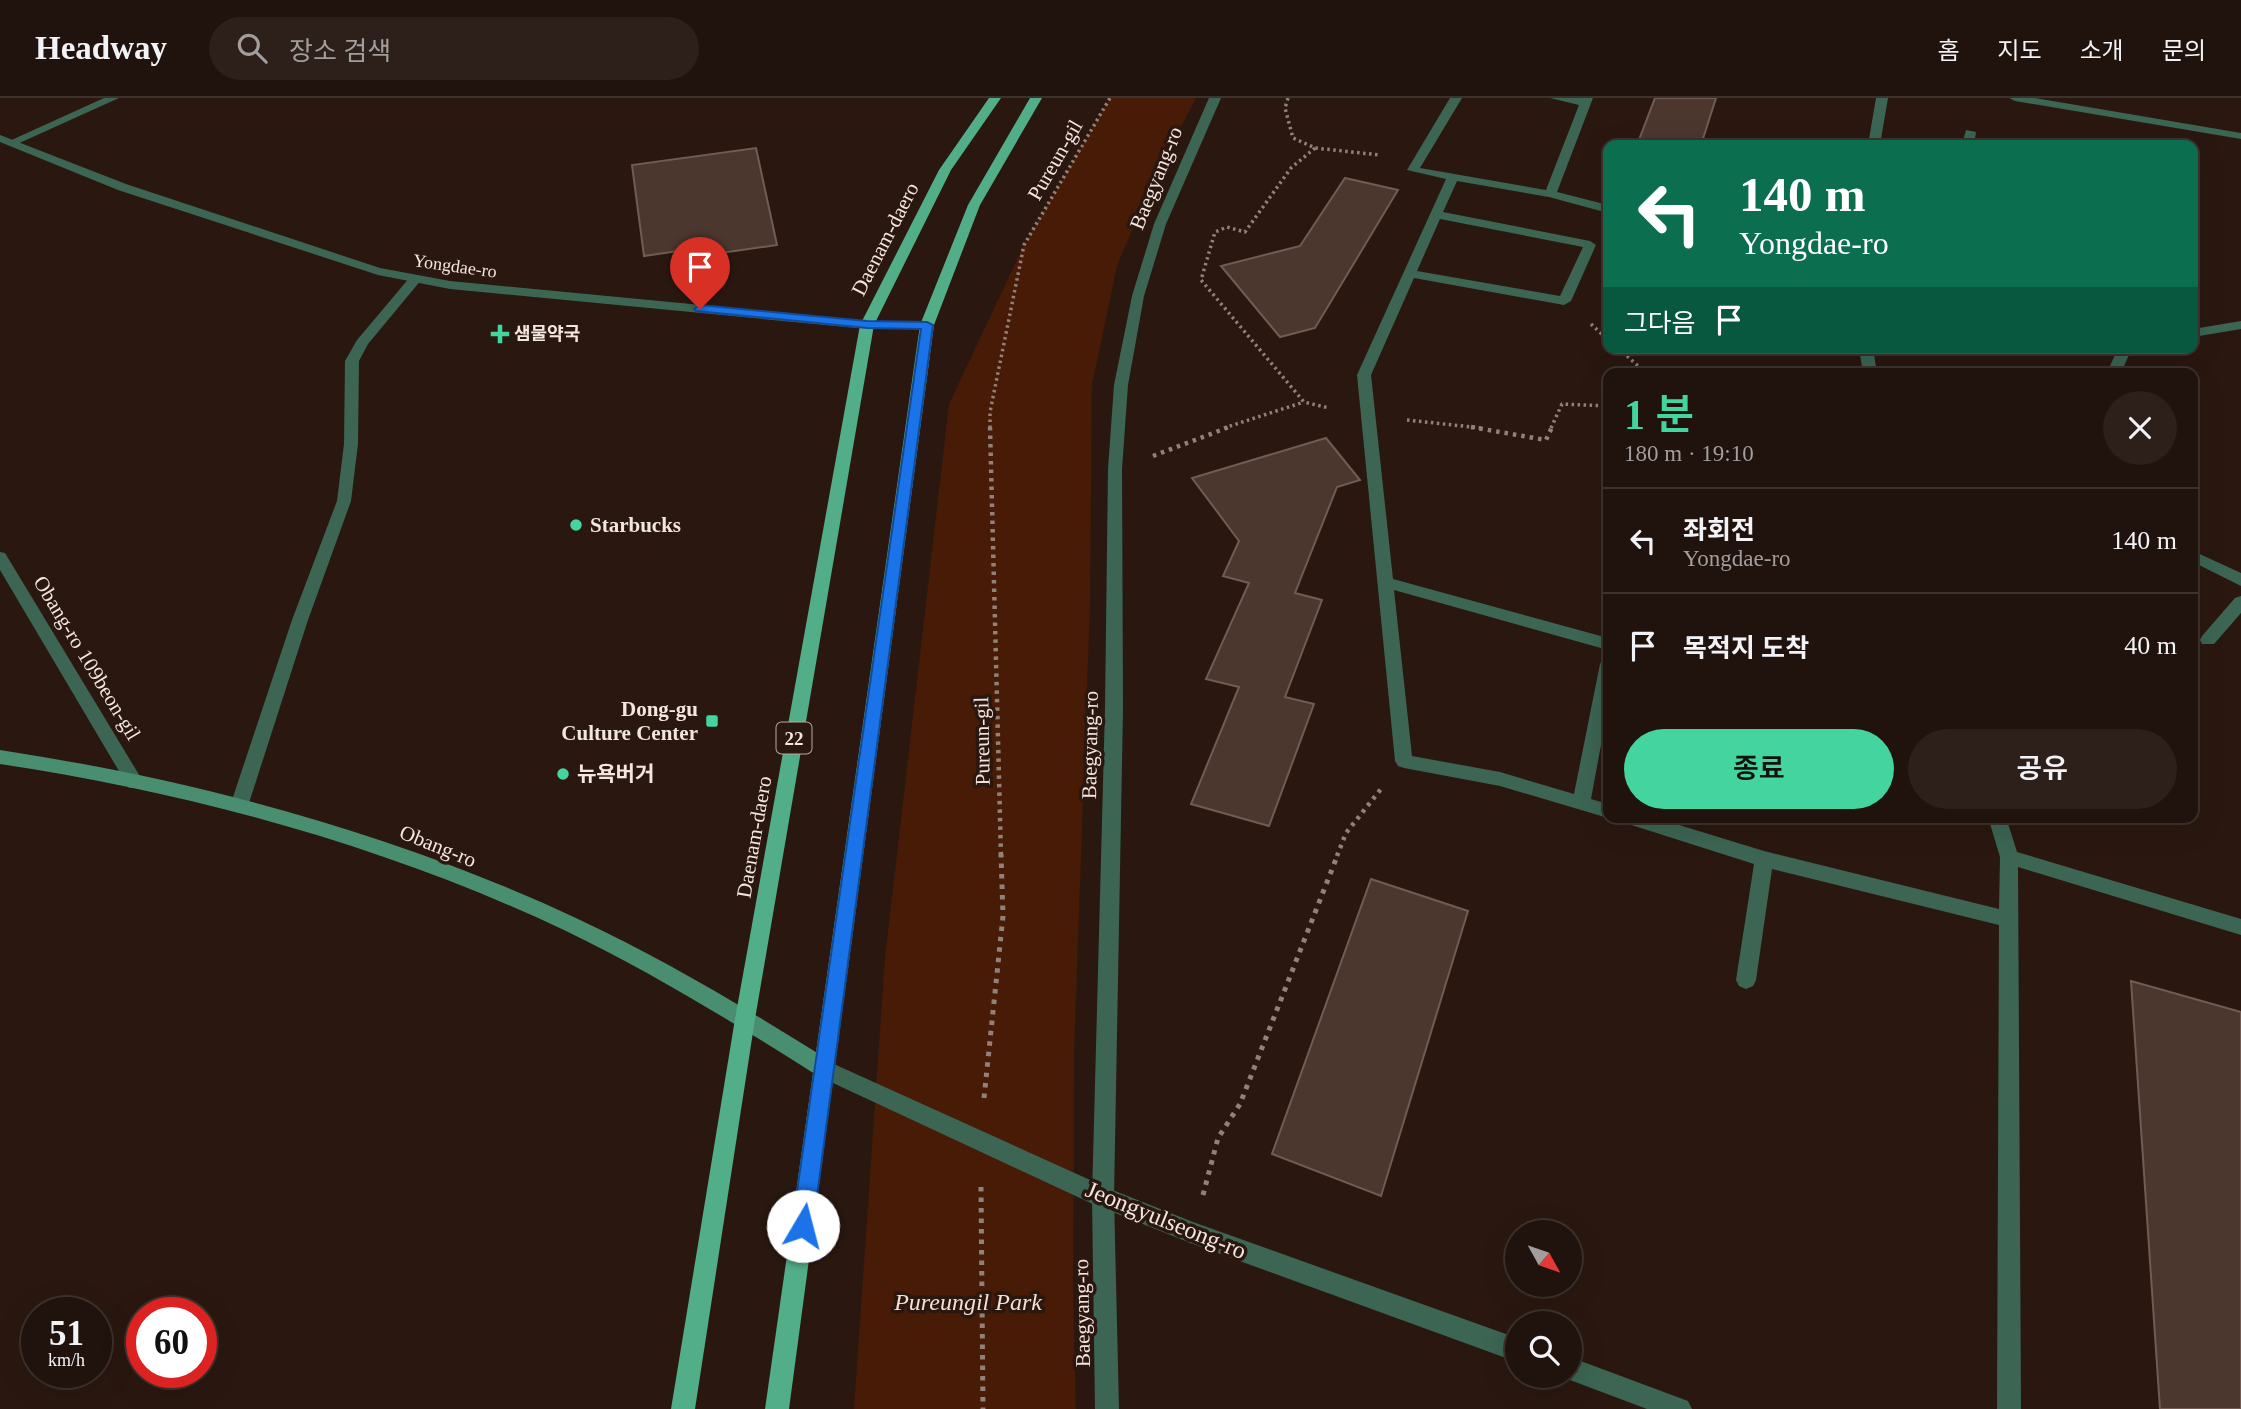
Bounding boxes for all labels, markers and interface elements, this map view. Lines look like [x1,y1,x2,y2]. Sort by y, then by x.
search box [209,17,699,80]
icon: search [233,29,271,67]
text: Headway [35,30,167,66]
text: 장소 검색 [289,37,391,66]
text: 홈 [1937,38,1959,64]
text: 지도 [1997,38,2042,64]
text: 소개 [2080,38,2124,64]
text: 문의 [2162,38,2206,64]
street label: Pureun-gil [1022,115,1088,204]
street label: Baegyang-ro [1125,123,1187,233]
text: 140 m [1739,167,1866,222]
icon: left [1624,168,1715,259]
street label: Daenam-daero [846,178,924,300]
text: Yongdae-ro [1739,225,1889,261]
pin [670,237,730,309]
icon: arrive [681,248,719,286]
street label: Yongdae-ro [412,250,498,282]
icon: arrive [1710,301,1748,339]
text: 그다음 [1624,309,1696,338]
place label: 샘물약국 [514,324,580,344]
marker: 샘물약국 [492,326,508,342]
button: close [2103,391,2177,465]
text: 1 분 [1624,392,1694,438]
text: 180 m · 19:10 [1624,441,1754,466]
place label: Starbucks [590,513,681,537]
text: 좌회전 [1683,516,1755,545]
marker: Starbucks [568,517,584,533]
icon: left [1624,522,1662,560]
text: 140 m [2111,526,2177,555]
text: Yongdae-ro [1683,546,1791,571]
street label: Obang-ro 109beon-gil [29,572,146,745]
icon: arrive [1624,627,1662,665]
text: 40 m [2124,631,2177,660]
text: 목적지 도착 [1683,634,1809,663]
street label: Baegyang-ro [1077,691,1103,799]
street label: Pureun-gil [969,696,995,786]
place label: Dong-gu Culture Center [561,697,698,745]
marker: Dong-gu Culture Center [704,713,720,729]
road number: 22 [776,722,812,754]
button: 종료 [1624,729,1894,809]
button: 공유 [1908,729,2177,809]
place label: 뉴욕버거 [577,762,654,786]
marker: 뉴욕버거 [555,766,571,782]
street label: Daenam-daero [731,774,777,900]
street label: Obang-ro [396,820,480,872]
street label: Jeongyulseong-ro [1082,1176,1250,1264]
position arrow [766,1189,840,1263]
north arrow [1505,1220,1582,1297]
map controls [1505,1220,1582,1388]
street label: Baegyang-ro [1069,1259,1095,1367]
park label: Pureungil Park [893,1289,1042,1315]
speed limit sign: 60 [126,1297,217,1388]
button: search [1505,1311,1582,1388]
text: 51 [49,1314,84,1353]
text: km/h [48,1350,85,1370]

